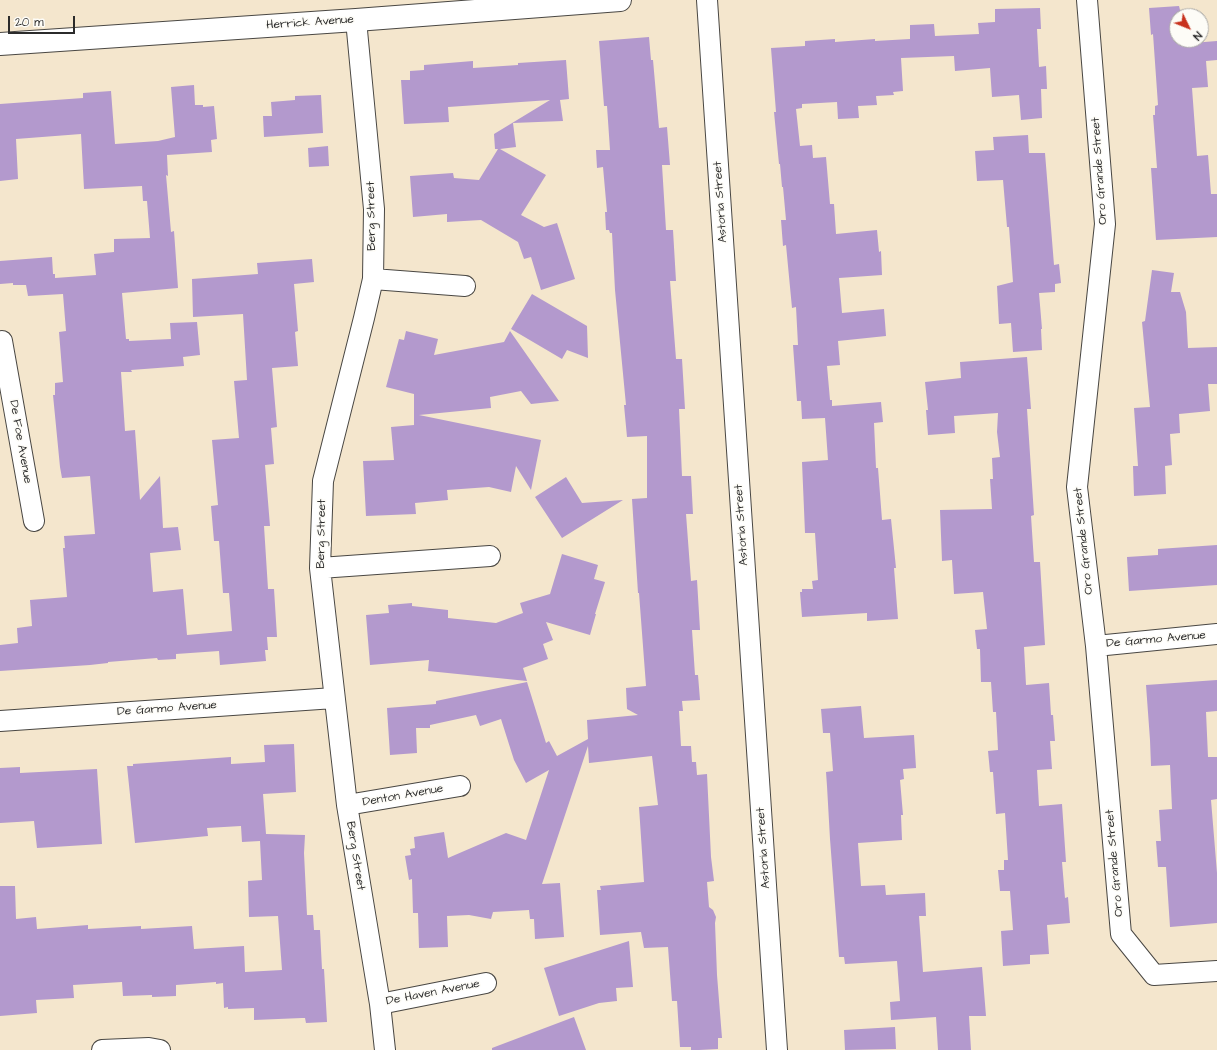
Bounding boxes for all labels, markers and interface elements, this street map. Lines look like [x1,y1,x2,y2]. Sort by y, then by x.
scale bar [10,8,77,34]
north arrow [1169,8,1209,48]
street label: Herrick Avenue [266,13,354,33]
text: 20 m [15,14,44,31]
text: N [1190,28,1205,43]
street label: Oro Grande Street [1089,117,1111,225]
street label: Astoria Street [711,161,731,243]
street label: Berg Street [364,181,380,251]
street label: De Foe Avenue [6,399,34,485]
street label: Astoria Street [732,484,752,566]
street label: Oro Grande Street [1071,487,1097,595]
street label: Berg Street [314,499,330,569]
street label: De Garmo Avenue [1106,628,1206,652]
street label: De Garmo Avenue [117,698,217,720]
street label: Denton Avenue [362,782,444,810]
street label: Astoria Street [754,807,774,889]
street label: Oro Grande Street [1103,809,1127,917]
street label: Berg Street [342,820,368,892]
street label: De Haven Avenue [385,977,481,1009]

